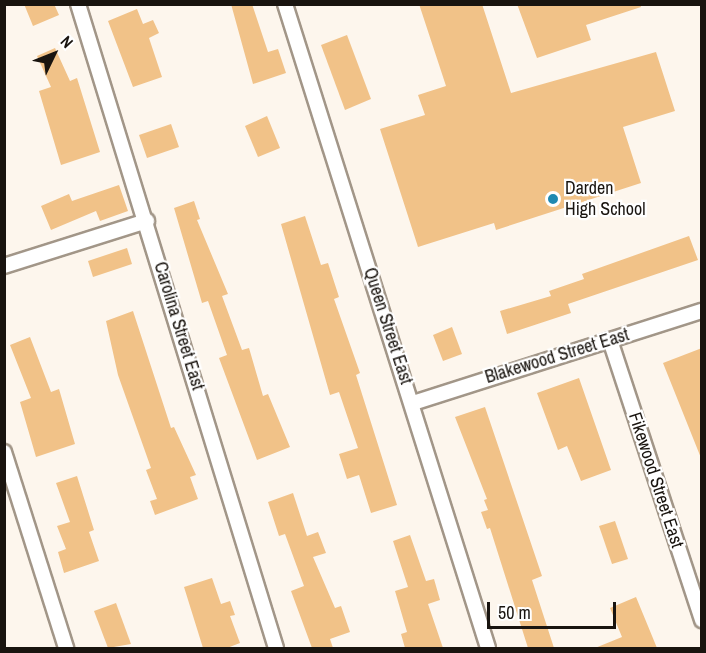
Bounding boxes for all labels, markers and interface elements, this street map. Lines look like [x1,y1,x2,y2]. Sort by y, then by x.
north arrow [24,24,84,84]
text: N [56,31,78,53]
place label: Darden High School [565,178,645,220]
marker: Darden High School [546,192,560,206]
street label: Carolina Street East [149,259,209,393]
street label: Queen Street East [359,265,417,387]
street label: Blakewood Street East [482,324,632,388]
street label: Fikewood Street East [624,410,688,550]
scale bar [490,590,619,628]
text: 50 m [498,600,531,625]

